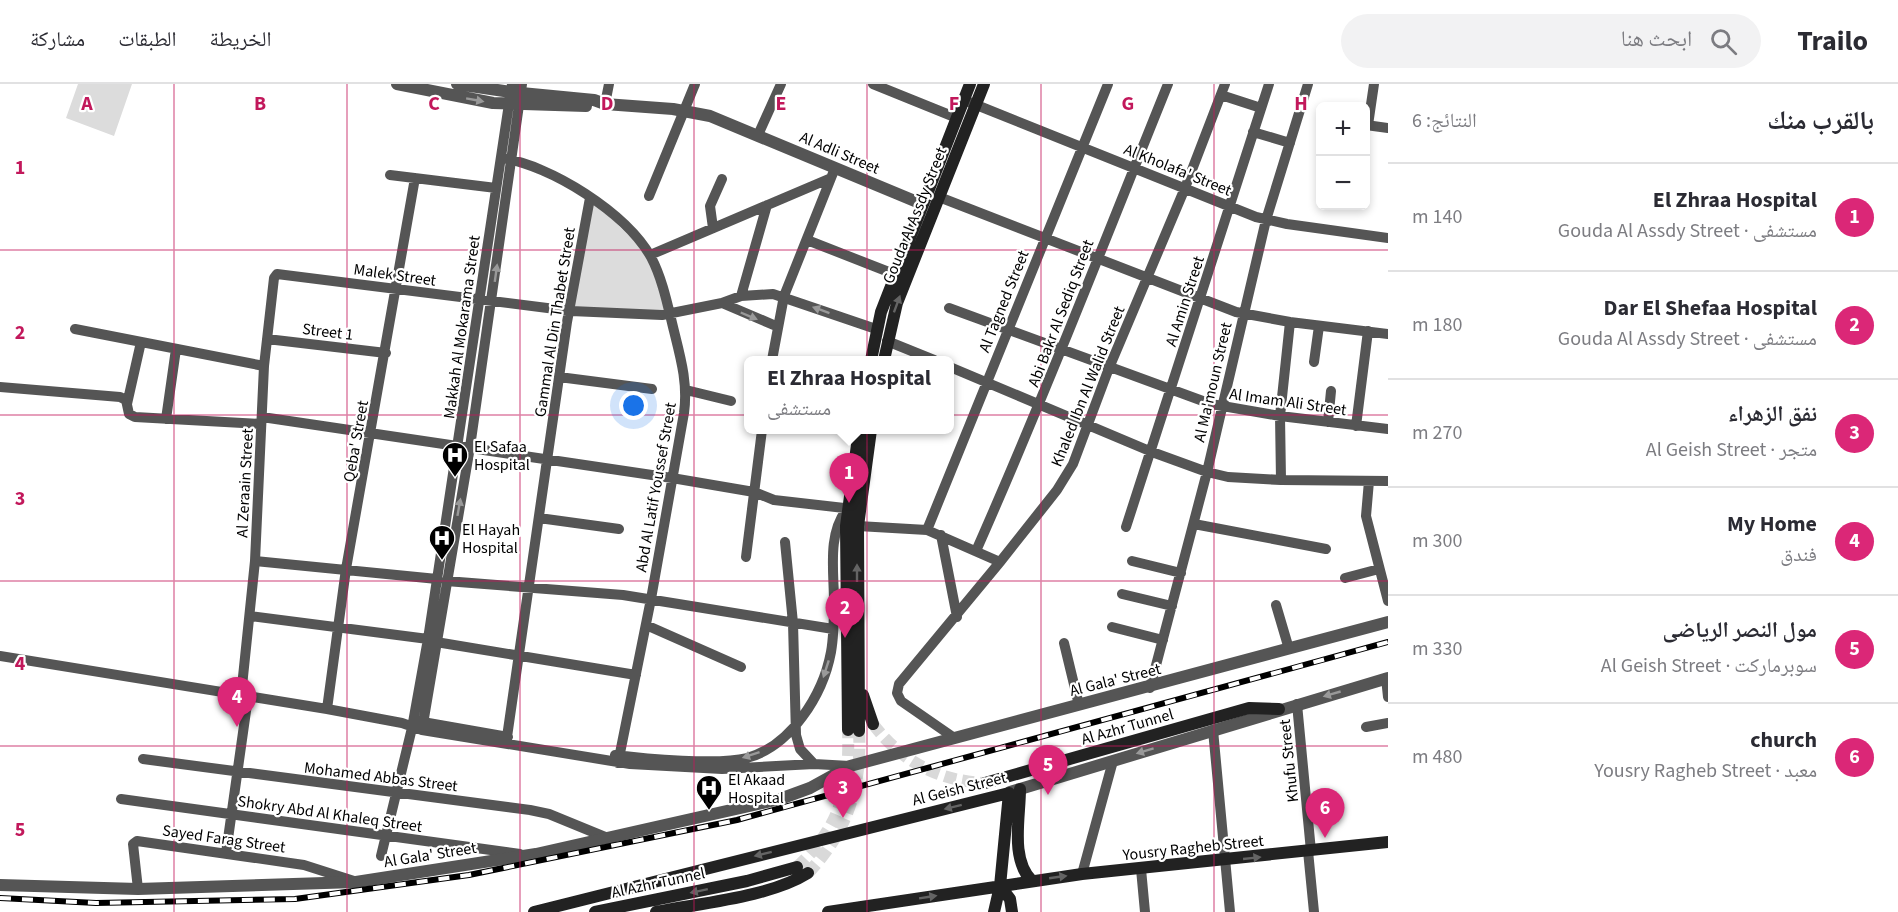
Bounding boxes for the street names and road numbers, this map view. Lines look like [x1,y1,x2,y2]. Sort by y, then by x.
street label: Al Adli Street [796,126,883,180]
street label: Al Kholafa' Street [1120,138,1235,202]
street label: Gouda Al Assdy Street [877,143,953,287]
street label: Gammal Al Din Thabet Street [529,225,581,419]
street label: Makkah Al Mokarama Street [438,233,486,420]
street label: Abi Bakr Al Sediq Street [1023,236,1099,390]
street label: Al Tagned Street [973,246,1035,356]
street label: Al Amin Street [1160,253,1210,349]
street label: Malek Street [352,258,438,292]
street label: Khaled Ibn Al Walid Street [1046,302,1130,470]
street label: Street 1 [301,318,355,346]
street label: Al Ma'moun Street [1188,320,1238,444]
street label: Al Imam Ali Street [1228,383,1348,421]
street label: Qeba' Street [338,398,374,484]
street label: Abd Al Latif Youssef Street [630,400,682,574]
street label: Al Zeraain Street [231,427,259,538]
street label: Al Gala' Street [1067,658,1164,702]
street label: Al Azhr Tunnel [1079,703,1176,751]
street label: Khufu Street [1274,718,1304,803]
street label: Mohamed Abbas Street [303,757,460,797]
street label: Al Geish Street [910,766,1009,811]
street label: Shokry Abd Al Khaleq Street [236,790,424,838]
street label: Sayed Farag Street [161,819,287,859]
street label: Yousry Ragheb Street [1121,830,1265,866]
street label: Al Gala' Street [382,837,479,873]
street label: Al Azhr Tunnel [609,862,707,904]

